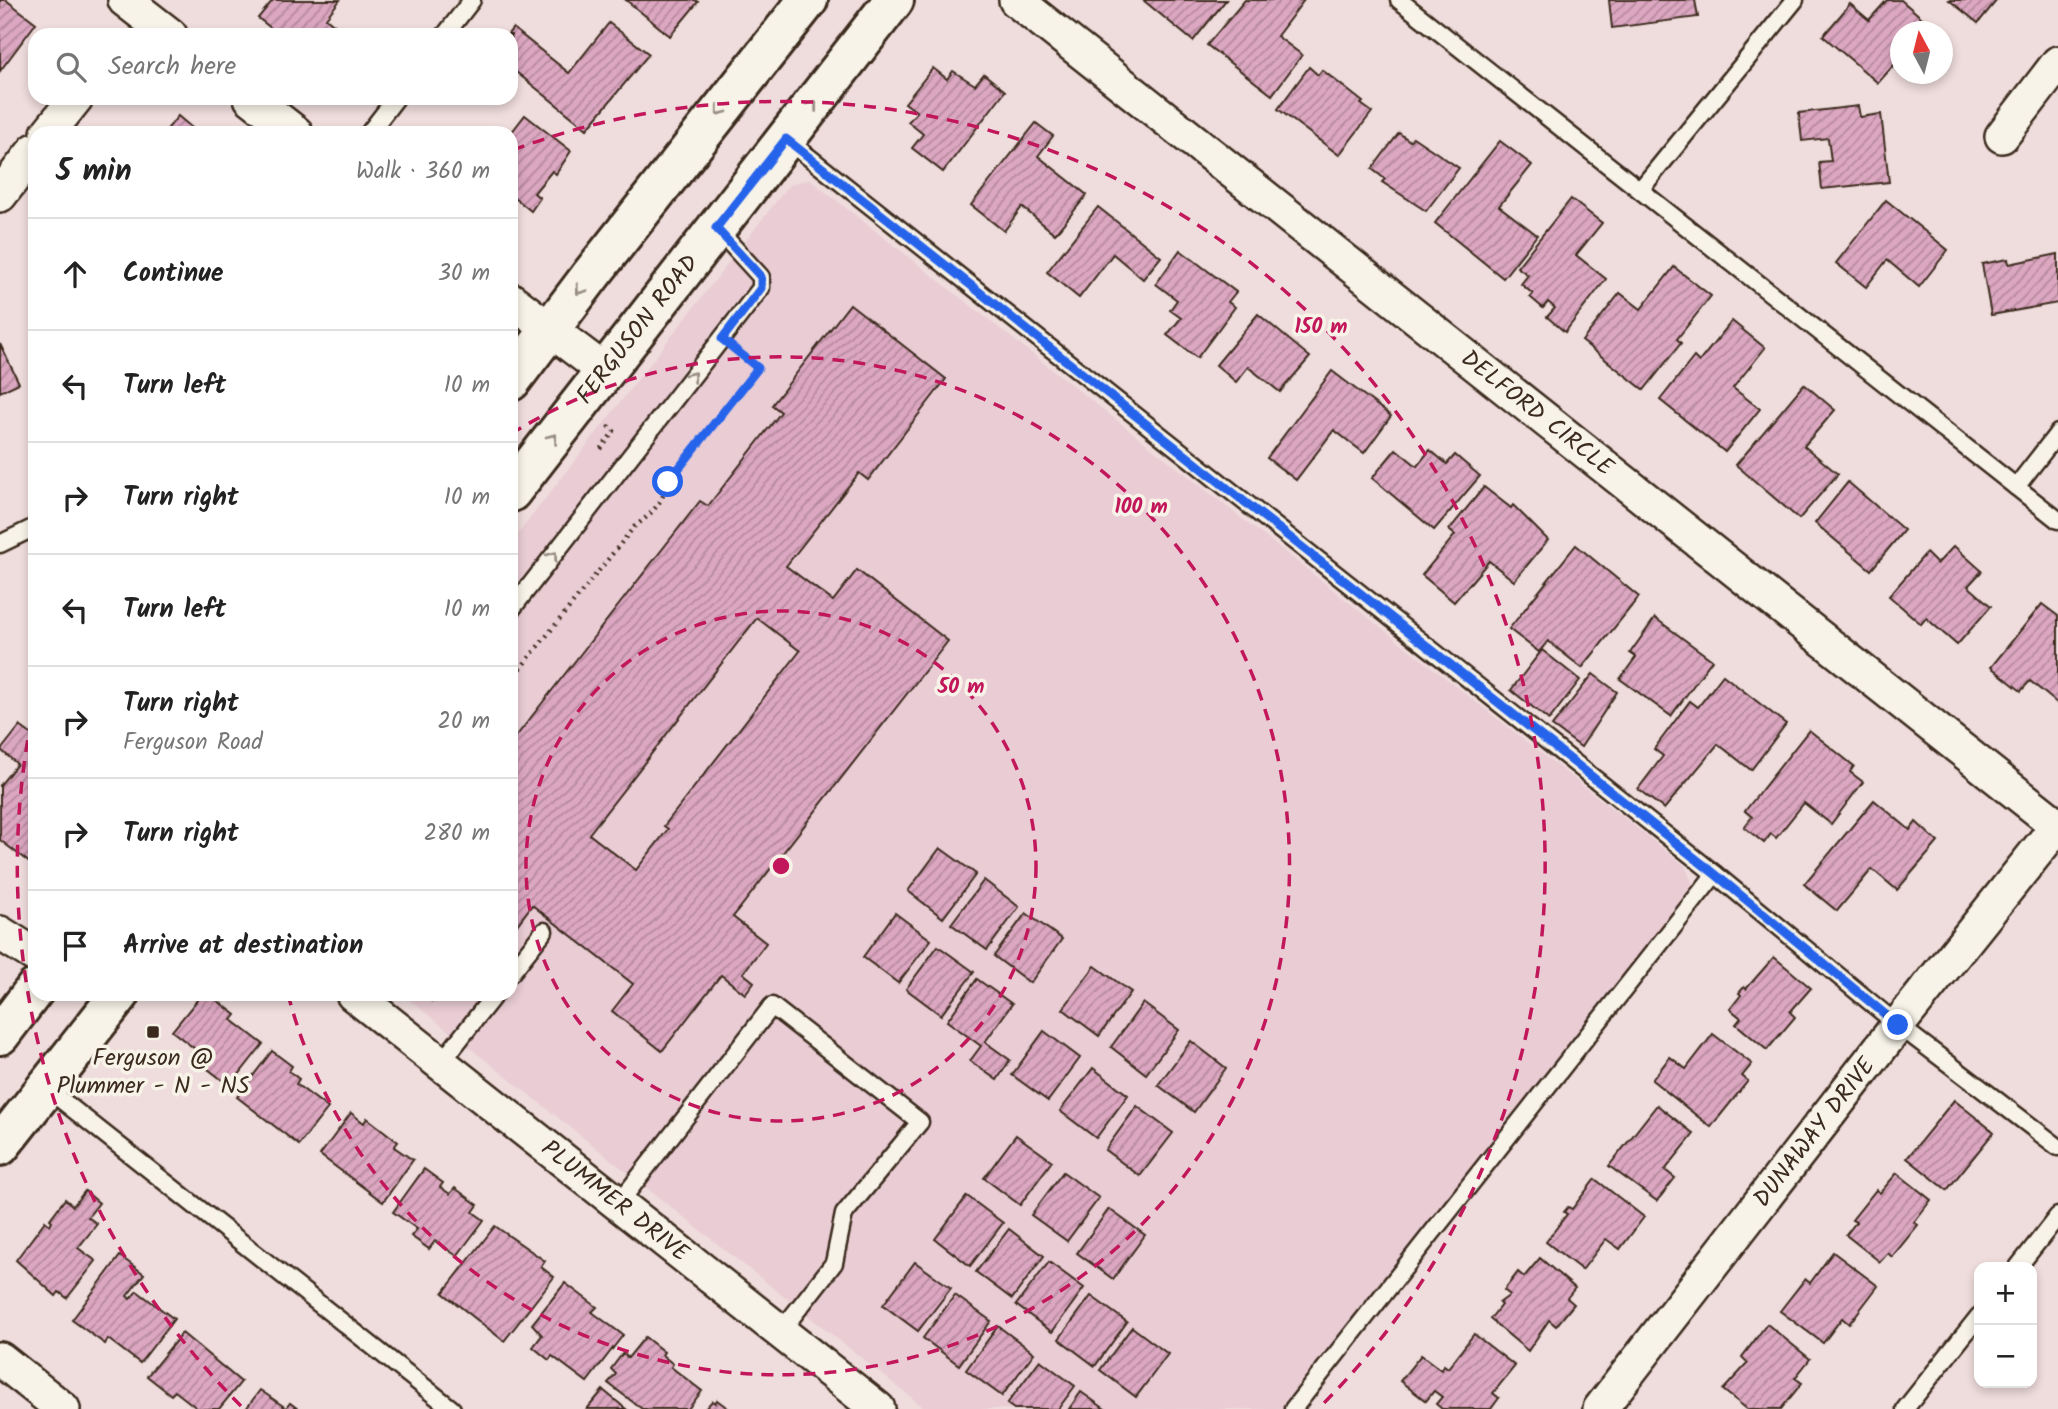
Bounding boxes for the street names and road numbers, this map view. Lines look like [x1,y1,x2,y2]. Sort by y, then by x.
street label: FERGUSON ROAD [566,246,709,413]
street label: DELFORD CIRCLE [1452,340,1623,487]
street label: DUNAWAY DRIVE [1744,1048,1886,1216]
street label: PLUMMER DRIVE [532,1130,698,1273]

